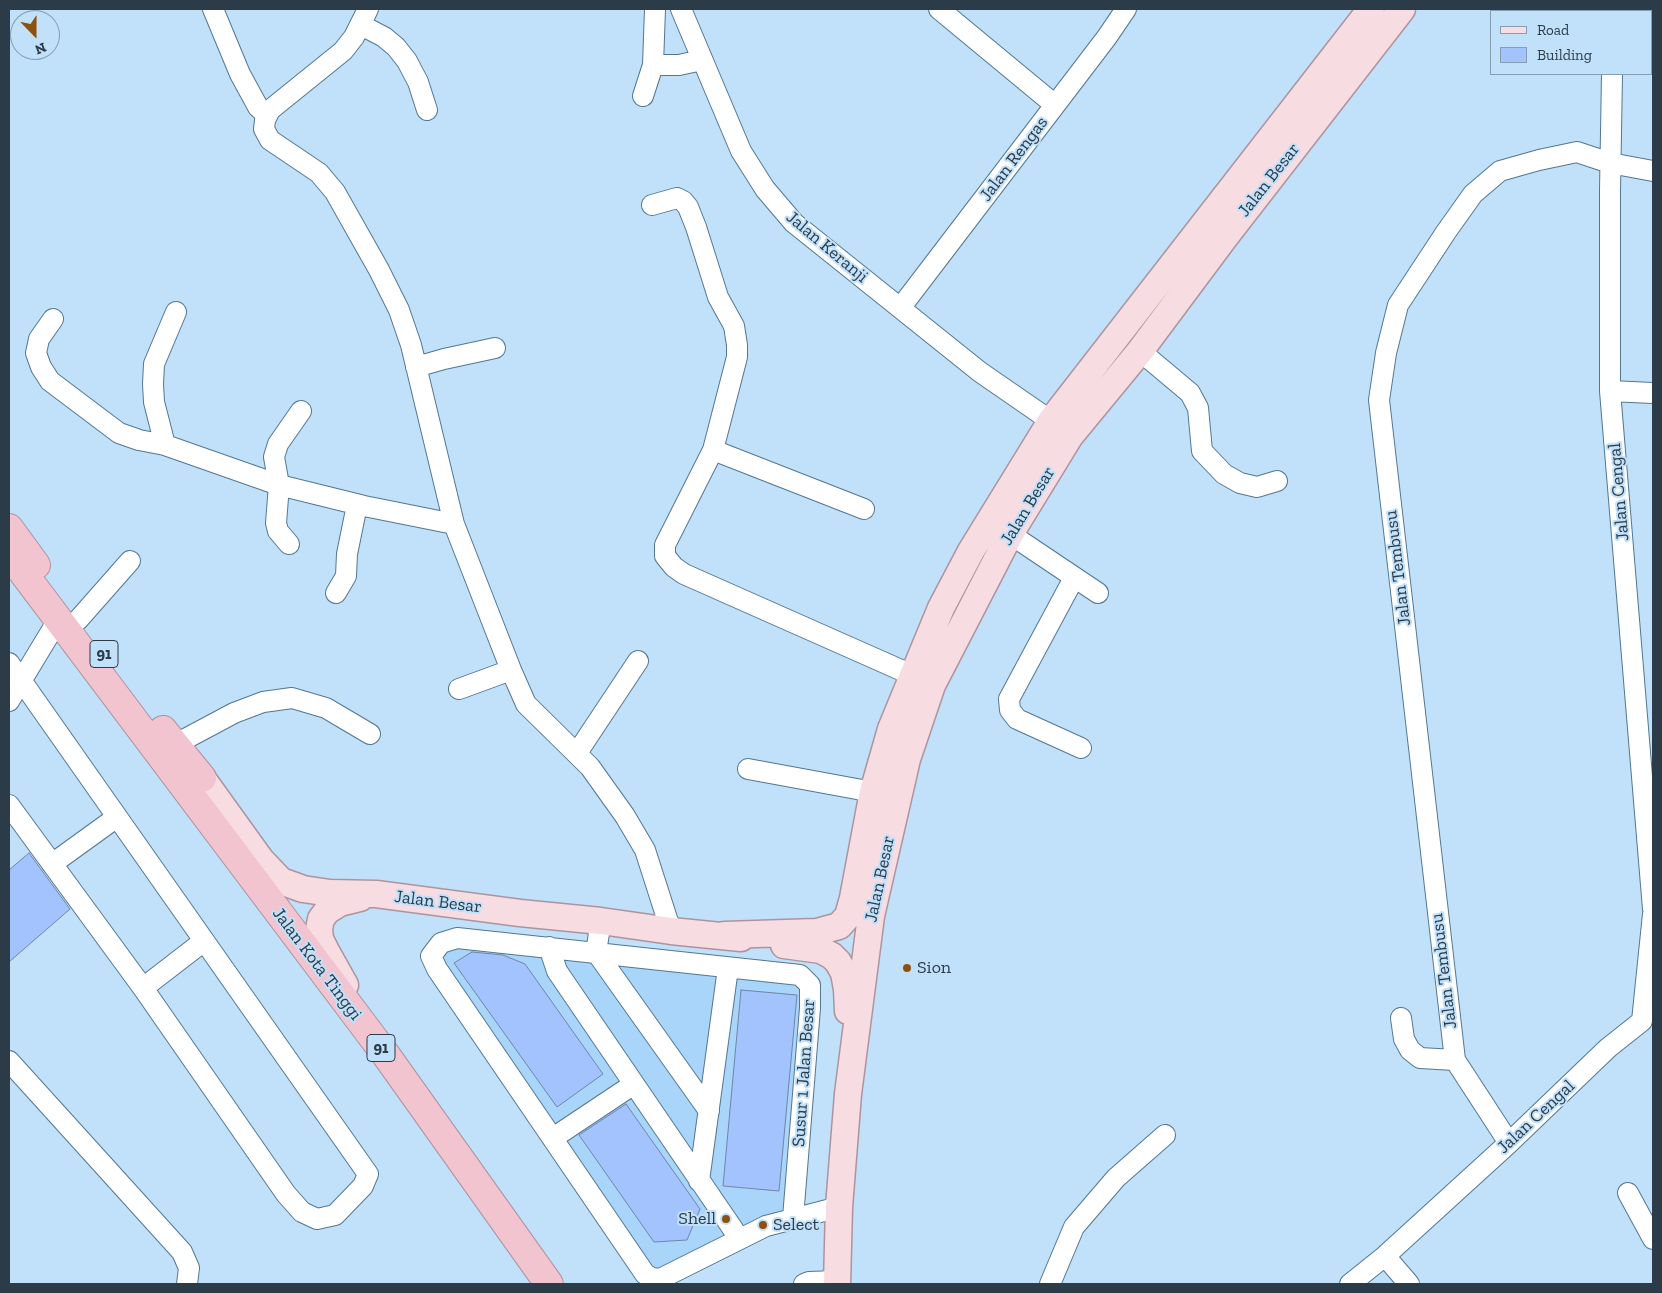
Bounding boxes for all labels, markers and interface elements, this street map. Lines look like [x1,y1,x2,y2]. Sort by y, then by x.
north arrow [10,10,60,60]
legend [1490,10,1652,75]
text: Road [1537,21,1569,39]
text: N [32,39,49,58]
text: Building [1537,46,1592,64]
street label: Jalan Rengas [975,112,1053,206]
street label: Jalan Besar [1233,139,1305,221]
street label: Jalan Keranji [782,207,872,287]
street label: Jalan Cengal [1604,442,1634,542]
street label: Jalan Besar [996,463,1060,549]
street label: Jalan Tembusu [1380,509,1416,627]
road number: 91 [90,641,118,668]
street label: Jalan Besar [860,834,900,924]
street label: Jalan Besar [393,886,483,918]
street label: Jalan Kota Tinggi [268,903,366,1025]
street label: Jalan Tembusu [1426,912,1462,1030]
place label: Sion [917,957,951,979]
marker: Sion [901,962,913,974]
street label: Susur 1 Jalan Besar [788,998,820,1148]
road number: 91 [367,1034,395,1062]
street label: Jalan Cengal [1493,1076,1579,1158]
place label: Shell [678,1208,716,1230]
marker: Shell [720,1213,732,1225]
place label: Select [773,1214,819,1236]
marker: Select [757,1219,769,1231]

